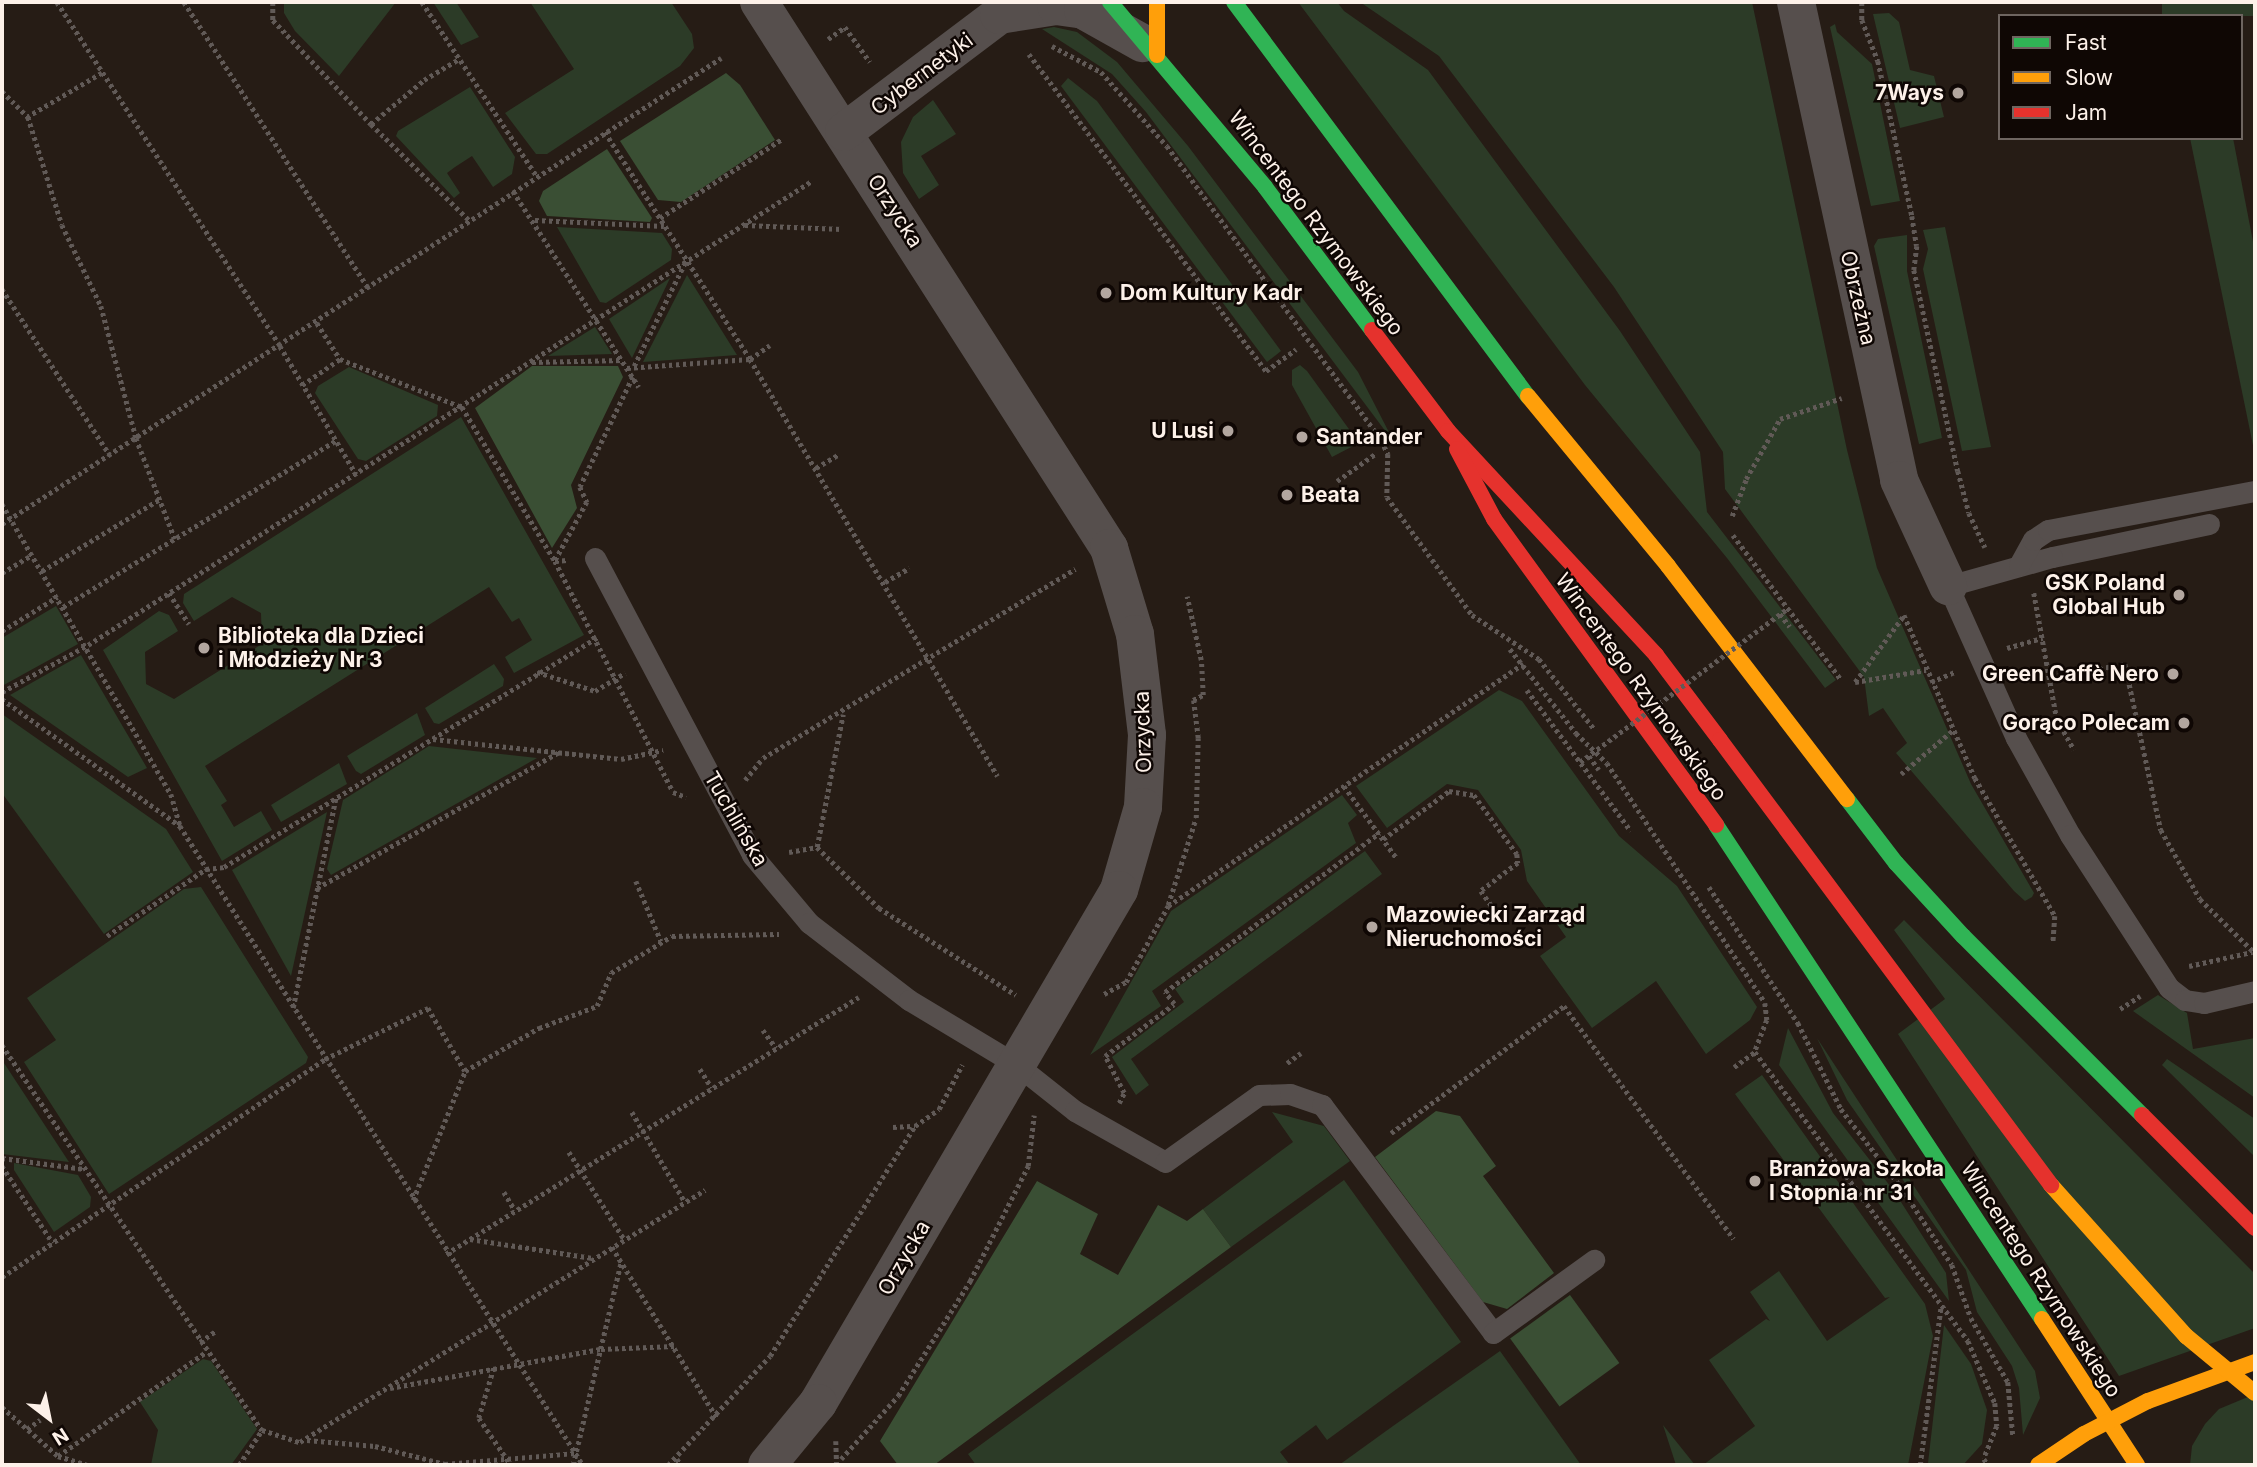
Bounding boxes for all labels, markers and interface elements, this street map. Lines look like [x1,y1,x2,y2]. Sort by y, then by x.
legend [1998,14,2243,140]
street label: Cybernetyki [866,28,978,120]
text: Fast [2065,30,2107,55]
text: Slow [2065,65,2113,90]
place label: 7Ways [1875,80,1944,106]
marker: 7Ways [1950,85,1966,101]
text: Jam [2065,100,2107,125]
street label: Wincentego Rzymowskiego [1223,106,1409,340]
street label: Orzycka [862,170,928,252]
street label: Obrzeżna [1835,248,1881,348]
place label: Dom Kultury Kadr [1120,280,1302,306]
marker: Dom Kultury Kadr [1098,285,1114,301]
place label: U Lusi [1151,418,1214,444]
marker: U Lusi [1220,423,1236,439]
place label: Santander [1316,424,1422,450]
marker: Santander [1294,429,1310,445]
place label: Beata [1301,482,1360,508]
marker: Beata [1279,487,1295,503]
street label: Wincentego Rzymowskiego [1550,568,1732,806]
place label: GSK Poland Global Hub [2045,570,2165,620]
marker: GSK Poland Global Hub [2171,587,2187,603]
place label: Biblioteka dla Dzieci i Młodzieży Nr 3 [218,623,424,673]
marker: Biblioteka dla Dzieci i Młodzieży Nr 3 [196,640,212,656]
place label: Green Caffè Nero [1982,661,2159,687]
marker: Green Caffè Nero [2165,666,2181,682]
street label: Orzycka [1129,690,1157,774]
place label: Gorąco Polecam [2002,710,2170,736]
marker: Gorąco Polecam [2176,715,2192,731]
street label: Tuchlińska [699,767,773,871]
place label: Mazowiecki Zarząd Nieruchomości [1386,902,1585,952]
marker: Mazowiecki Zarząd Nieruchomości [1364,919,1380,935]
place label: Branżowa Szkoła I Stopnia nr 31 [1769,1156,1944,1206]
street label: Wincentego Rzymowskiego [1955,1158,2127,1402]
marker: Branżowa Szkoła I Stopnia nr 31 [1747,1173,1763,1189]
street label: Orzycka [873,1216,935,1300]
north arrow [14,1383,84,1453]
text: N [48,1423,73,1450]

